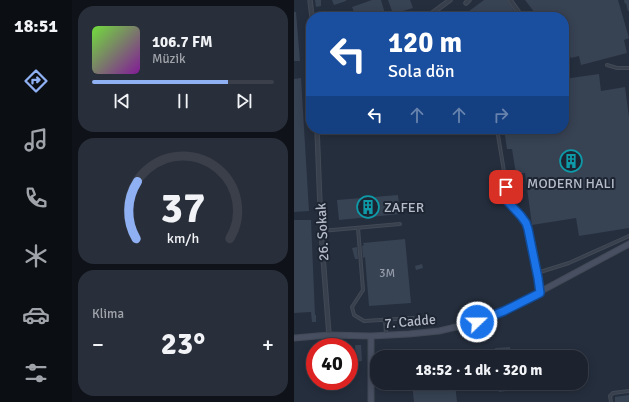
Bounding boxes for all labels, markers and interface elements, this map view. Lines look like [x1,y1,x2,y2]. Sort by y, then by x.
text: 18:51 [14,15,58,37]
text: 120 m [388,26,462,60]
icon: left [322,28,374,80]
text: 106.7 FM [152,33,213,51]
text: Müzik [152,51,185,67]
text: Sola dön [388,60,454,82]
icon: directions [22,67,50,95]
icon: previous [111,90,133,112]
icon: pause [172,90,194,112]
icon: next [233,90,255,112]
icon: left [364,104,386,126]
icon: ahead [406,104,428,126]
icon: ahead [448,104,470,126]
icon: right [490,104,512,126]
icon: music [22,126,50,154]
building icon: MODERN HALI [558,148,584,174]
pin [489,170,523,204]
place label: MODERN HALI [527,175,615,192]
icon: arrive [495,176,517,198]
text: 37 [161,183,205,234]
icon: phone [22,184,50,212]
building icon: ZAFER [355,194,381,220]
place label: ZAFER [384,199,424,216]
street label: 26. Sokak [312,203,333,261]
text: km/h [167,230,199,247]
icon: climate [22,242,50,270]
house number: 3M [379,266,395,281]
icon: car [22,301,50,329]
position arrow [456,301,498,343]
text: Klima [92,306,124,322]
street label: 7. Cadde [384,311,436,332]
text: 23° [161,326,205,363]
text: − [92,331,104,358]
text: + [262,331,274,358]
speed limit sign: 40 [306,338,358,390]
icon: filters [22,359,50,387]
text: 18:52 · 1 dk · 320 m [416,361,542,379]

